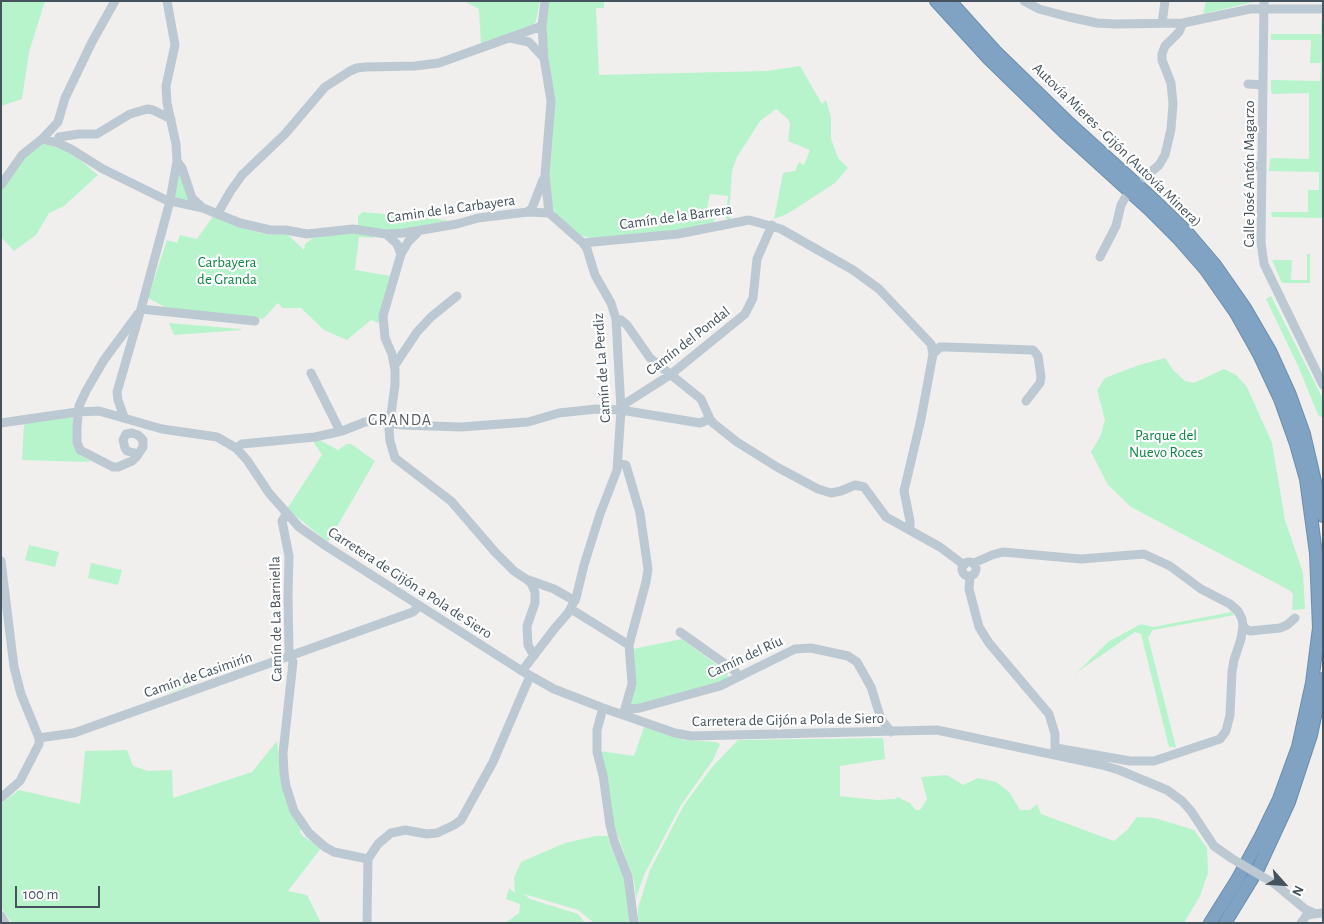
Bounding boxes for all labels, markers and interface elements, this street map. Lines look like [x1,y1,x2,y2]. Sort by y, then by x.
street label: Autovía Mieres - Gijón (Autovía Minera) [1029,59,1205,231]
street label: Calle José Antón Magarzo [1240,100,1258,248]
street label: Camin de la Carbayera [386,191,516,227]
street label: Camín de la Barrera [618,200,734,234]
park label: Carbayera de Granda [197,253,257,288]
street label: Camín del Pondal [642,303,734,379]
street label: Camín de La Perdiz [589,313,615,423]
district label: GRANDA [367,410,433,430]
park label: Parque del Nuevo Roces [1129,426,1203,461]
street label: Carretera de Gijón a Pola de Siero [325,523,495,643]
street label: Camín de La Barniella [266,556,286,682]
street label: Camín del Ríu [705,632,785,682]
street label: Camín de Casimirín [141,648,255,702]
street label: Carretera de Gijón a Pola de Siero [692,709,884,731]
north arrow [1259,859,1309,909]
scale bar [18,876,102,908]
text: N [1289,883,1306,898]
text: 100 m [23,887,58,902]

